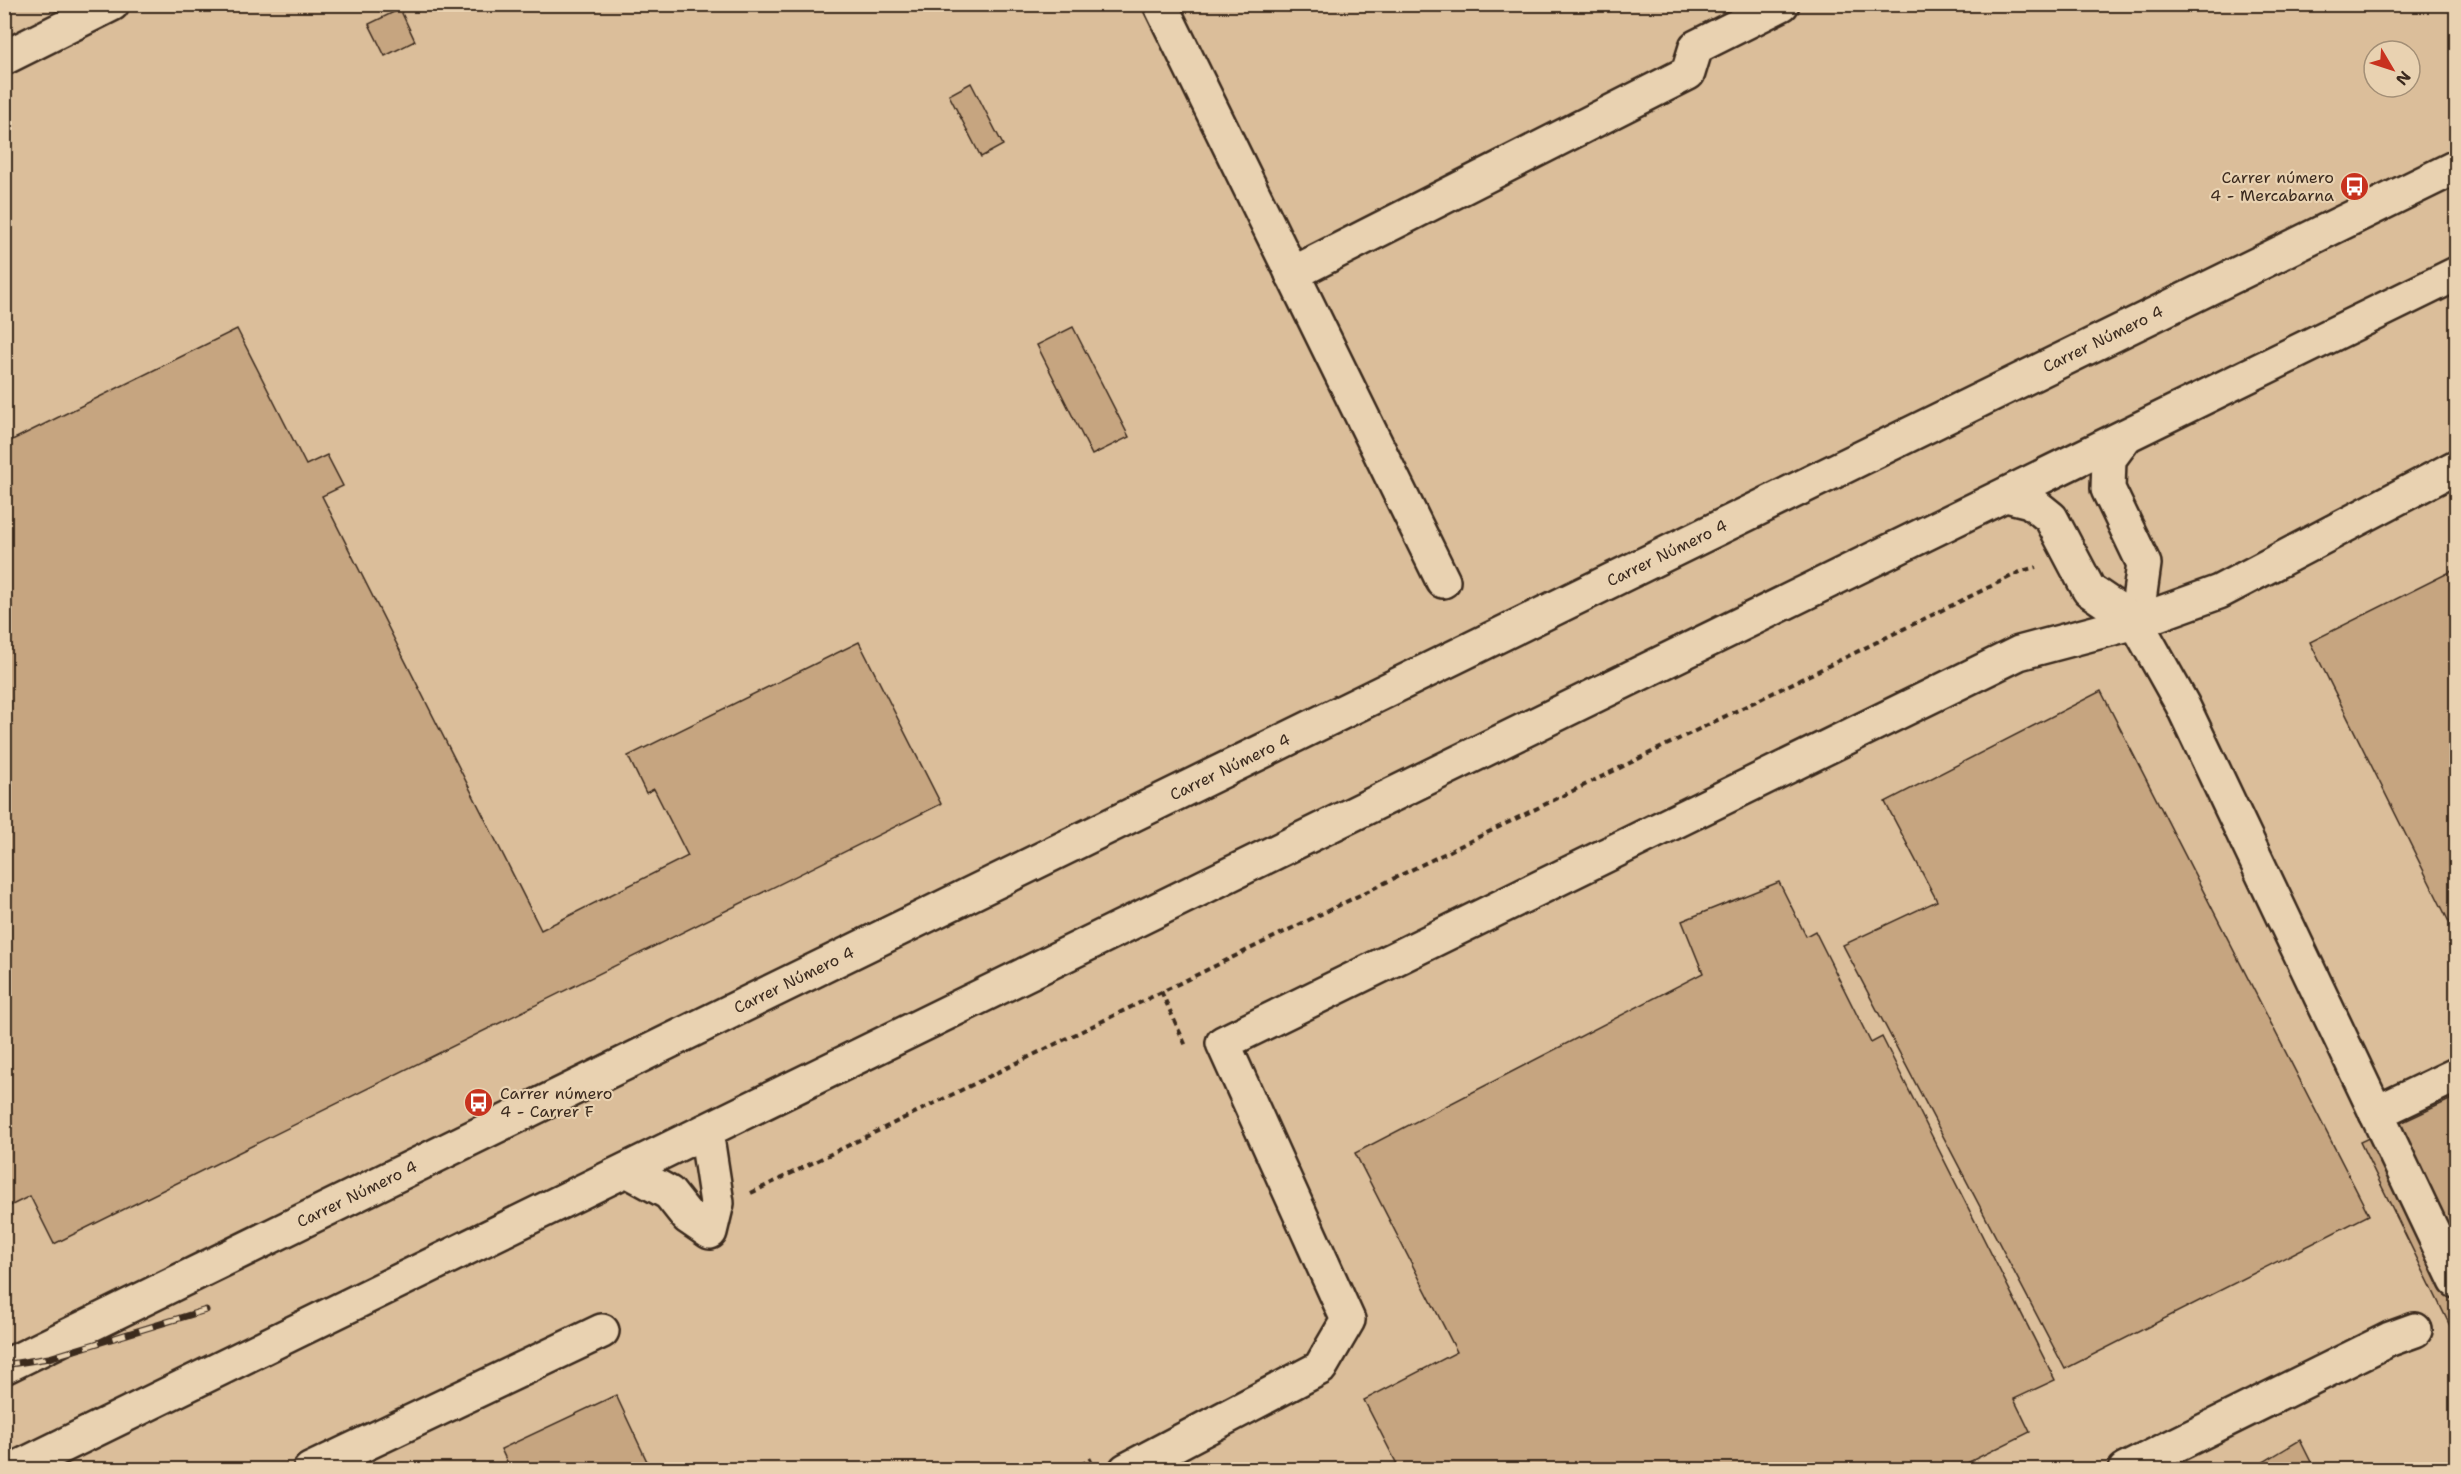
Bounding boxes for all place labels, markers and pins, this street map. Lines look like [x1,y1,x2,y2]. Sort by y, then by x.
place label: Carrer número 4 - Mercabarna [2210,167,2334,206]
bus stop icon: Carrer número 4 - Mercabarna [2339,170,2371,202]
place label: Carrer número 4 - Carrer F [500,1083,613,1122]
bus stop icon: Carrer número 4 - Carrer F [463,1086,495,1118]

